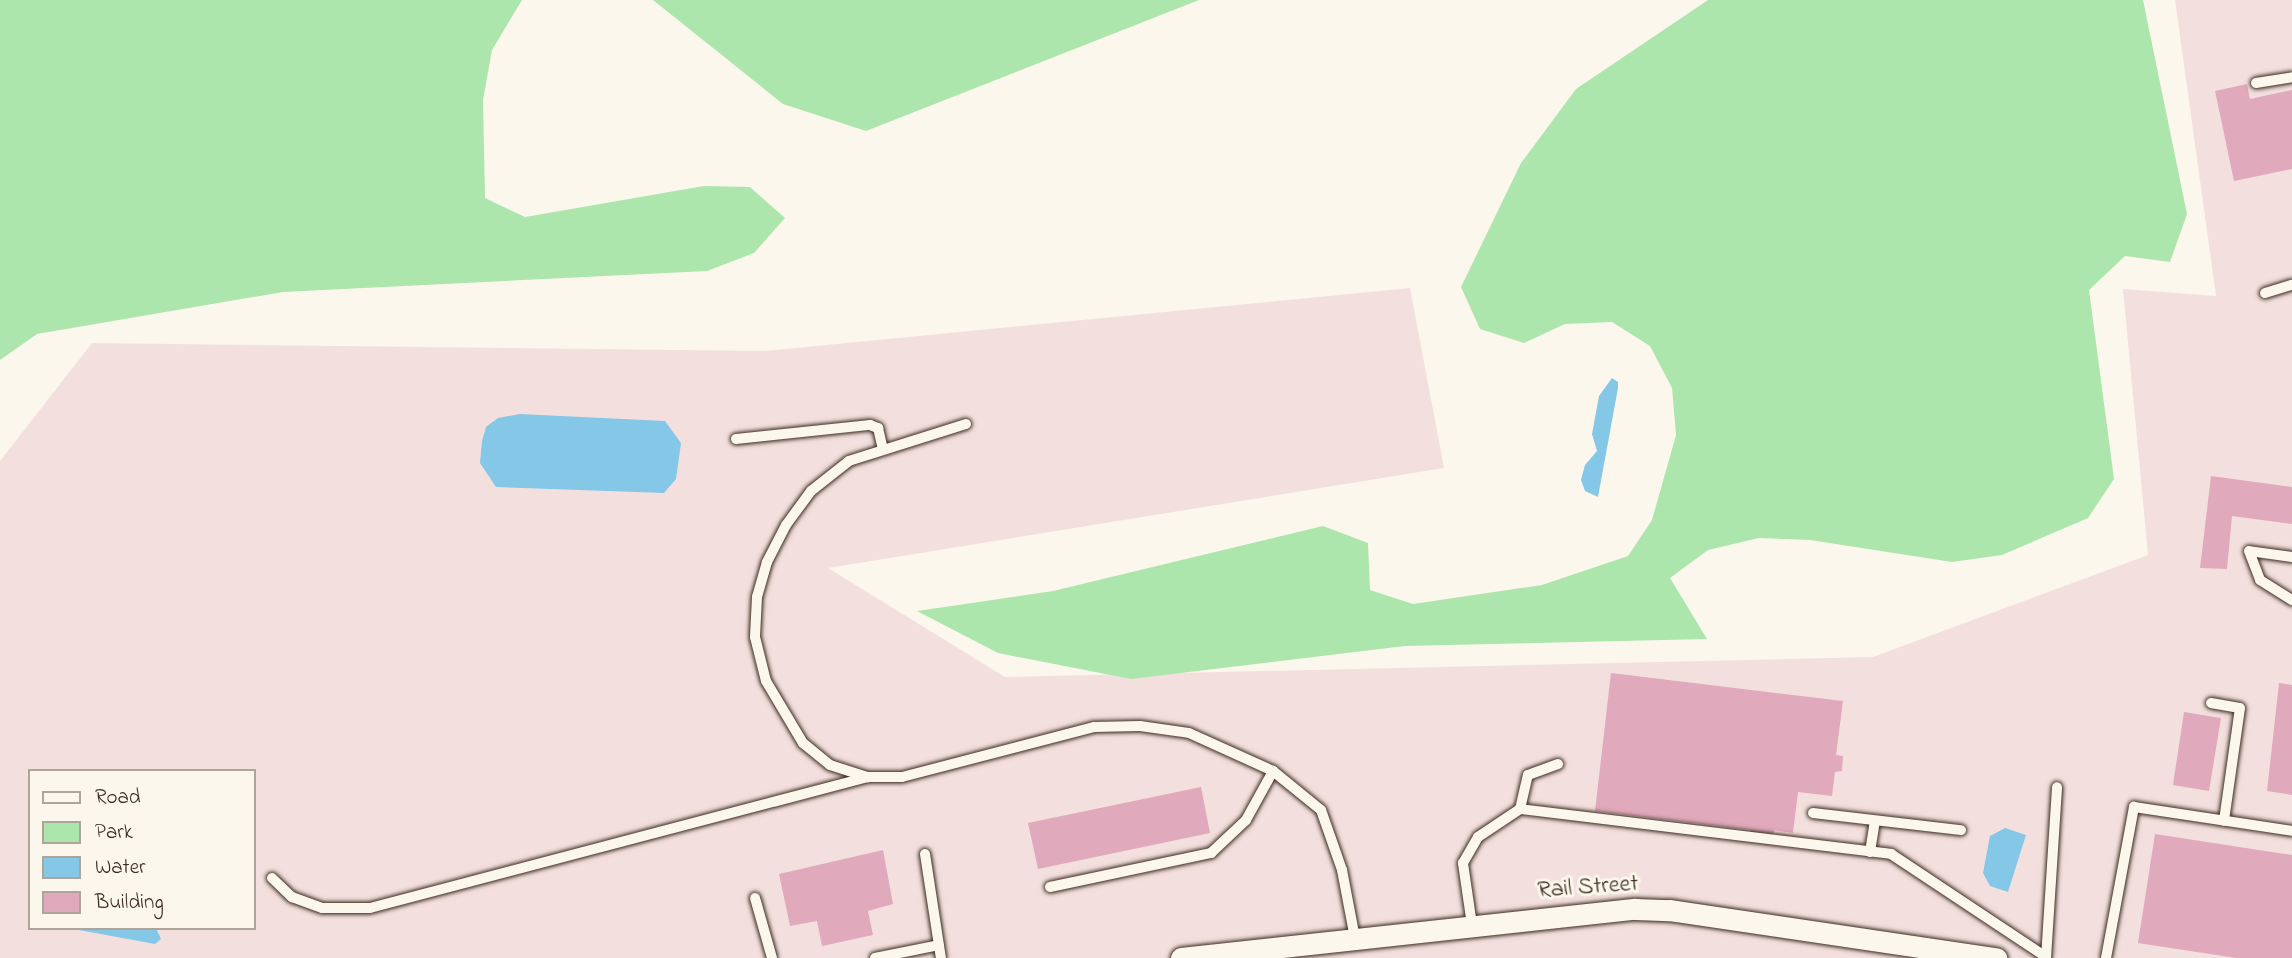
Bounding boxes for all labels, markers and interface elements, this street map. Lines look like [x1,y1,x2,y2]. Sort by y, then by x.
legend [28,769,256,930]
text: Road [95,783,141,813]
text: Park [95,818,133,848]
text: Water [95,853,146,883]
street label: Rail Street [1537,870,1639,906]
text: Building [95,888,164,918]

